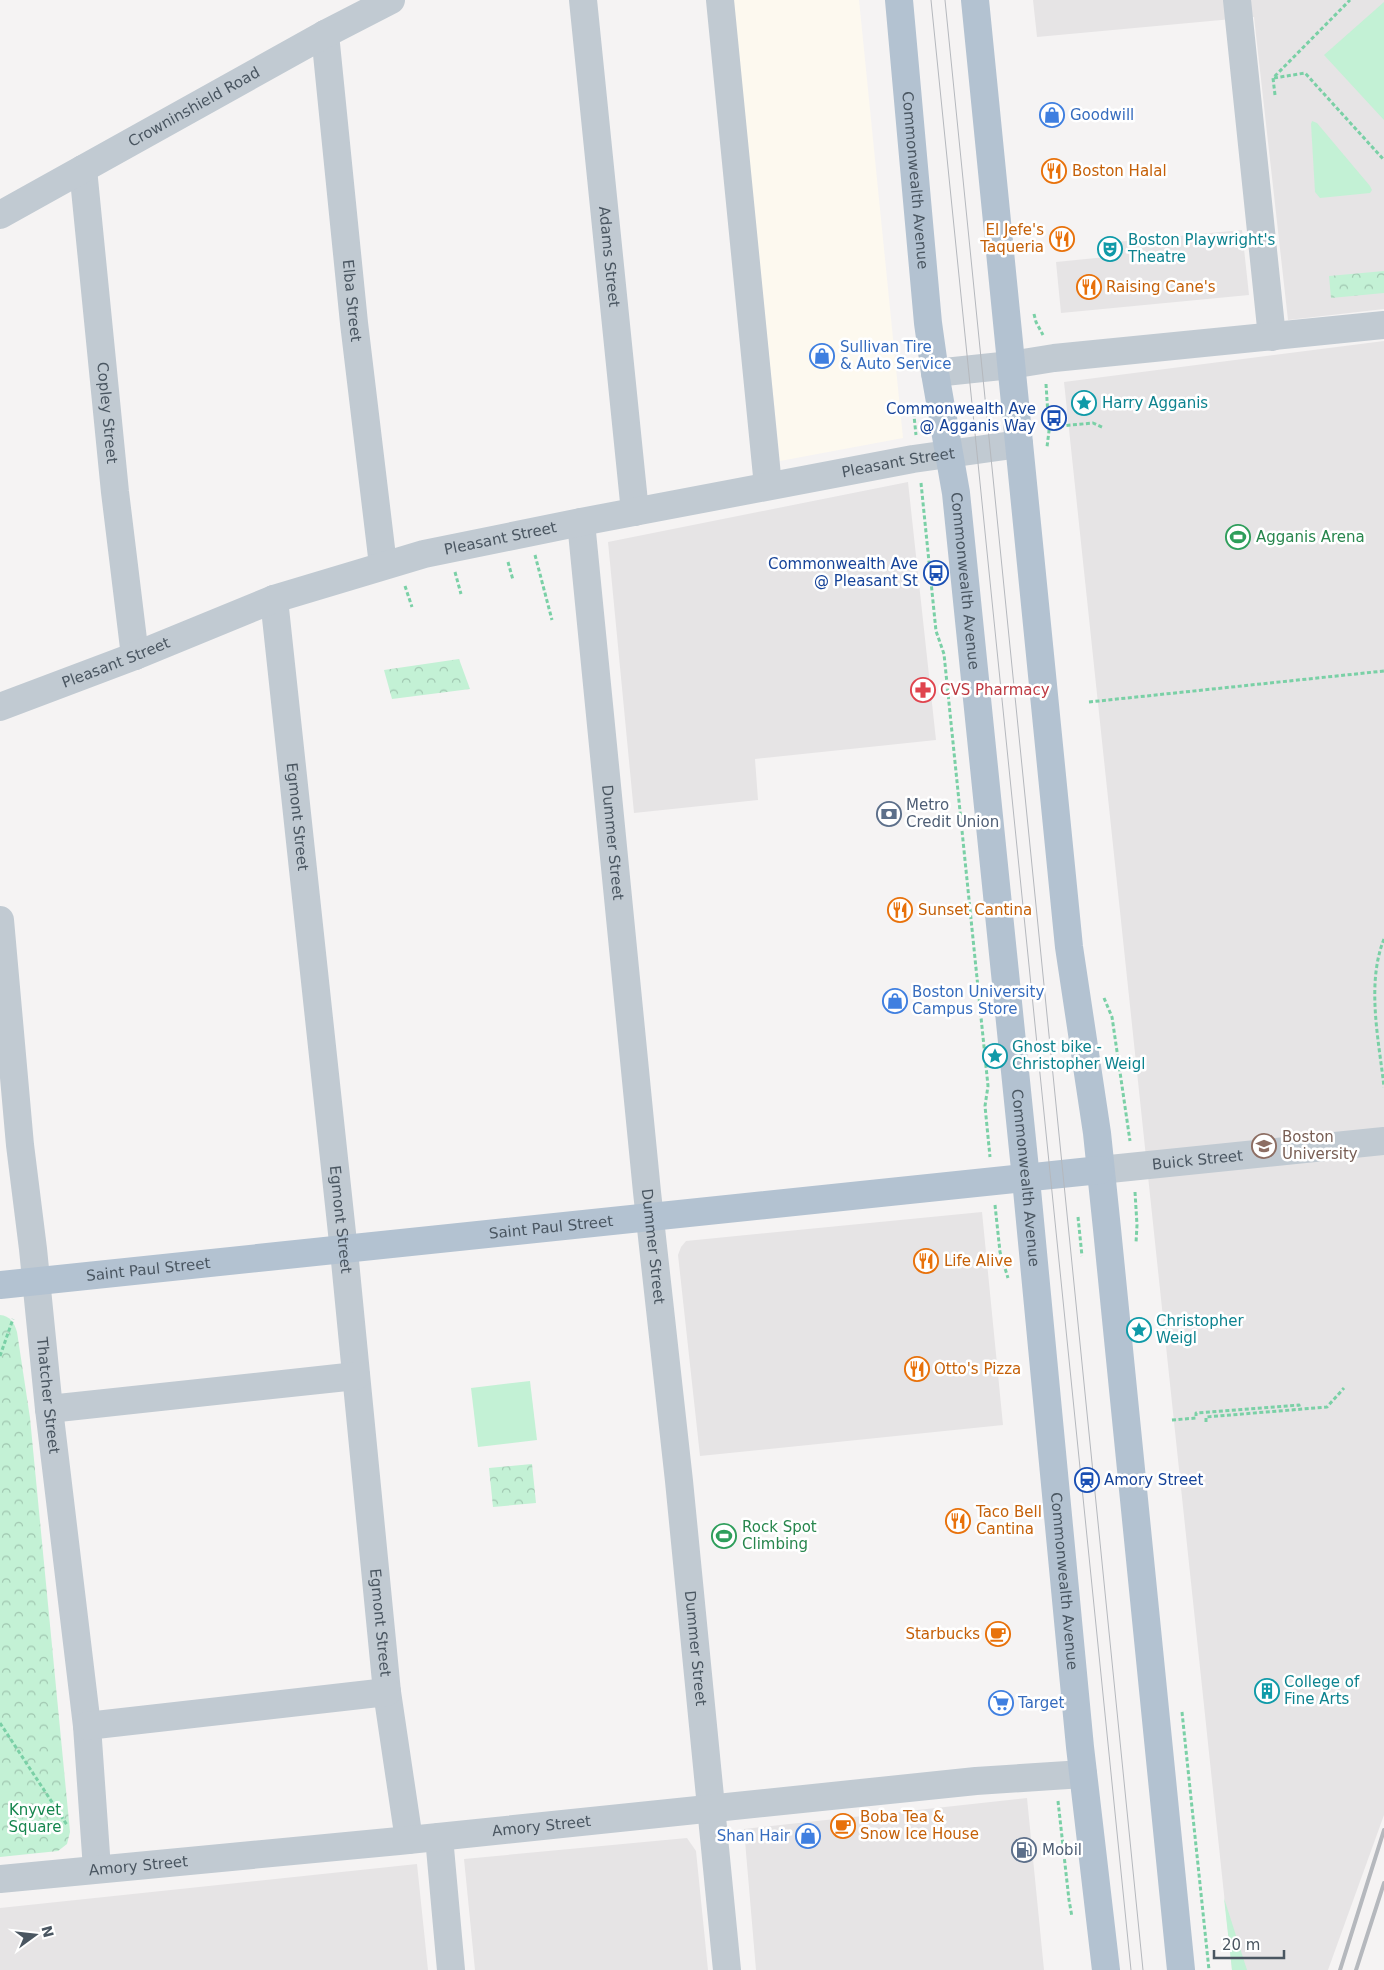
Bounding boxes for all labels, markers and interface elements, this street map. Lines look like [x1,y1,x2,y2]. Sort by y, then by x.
street label: Crowninshield Road [125,63,263,151]
street label: Commonwealth Avenue [898,91,932,270]
shop icon: Goodwill [1039,102,1065,128]
place label: Goodwill [1070,106,1134,124]
restaurant icon: Boston Halal [1041,158,1067,184]
place label: Boston Halal [1072,162,1167,180]
street label: Adams Street [595,205,623,308]
place label: El Jefe's Taqueria [979,221,1044,256]
restaurant icon: El Jefe's Taqueria [1049,226,1075,252]
place label: Boston Playwright's Theatre [1127,231,1276,266]
theatre icon: Boston Playwright's Theatre [1097,236,1123,262]
street label: Elba Street [339,259,365,343]
restaurant icon: Raising Cane's [1076,274,1102,300]
place label: Raising Cane's [1106,278,1216,296]
place label: Sullivan Tire & Auto Service [840,338,952,373]
shop icon: Sullivan Tire & Auto Service [809,343,835,369]
street label: Copley Street [93,361,121,465]
place icon: Harry Agganis [1071,390,1097,416]
place label: Harry Agganis [1102,394,1208,412]
place label: Commonwealth Ave @ Agganis Way [886,400,1036,435]
bus stop icon: Commonwealth Ave @ Agganis Way [1041,405,1067,431]
street label: Pleasant Street [840,444,956,481]
street label: Commonwealth Avenue [947,491,983,671]
street label: Pleasant Street [442,518,558,559]
sports icon: Agganis Arena [1225,524,1251,550]
place label: Agganis Arena [1256,528,1365,546]
place label: Commonwealth Ave @ Pleasant St [768,555,918,590]
bus stop icon: Commonwealth Ave @ Pleasant St [923,560,949,586]
street label: Pleasant Street [59,634,173,692]
pharmacy icon: CVS Pharmacy [910,677,936,703]
place label: CVS Pharmacy [940,681,1050,699]
street label: Egmont Street [283,762,312,872]
street label: Dummer Street [598,784,627,901]
place label: Metro Credit Union [906,796,999,831]
bank icon: Metro Credit Union [876,801,902,827]
restaurant icon: Sunset Cantina [887,897,913,923]
place label: Sunset Cantina [918,901,1032,919]
place label: Boston University Campus Store [912,983,1044,1018]
shop icon: Boston University Campus Store [882,988,908,1014]
place label: Ghost bike - Christopher Weigl [1012,1038,1145,1073]
place icon: Ghost bike - Christopher Weigl [982,1043,1008,1069]
street label: Commonwealth Avenue [1008,1088,1043,1268]
place label: Boston University [1282,1128,1358,1163]
school or university icon: Boston University [1251,1133,1277,1159]
street label: Buick Street [1151,1146,1244,1174]
street label: Egmont Street [326,1164,355,1274]
street label: Dummer Street [638,1188,668,1305]
street label: Saint Paul Street [488,1212,614,1243]
restaurant icon: Life Alive [913,1248,939,1274]
place label: Life Alive [944,1252,1013,1270]
street label: Saint Paul Street [85,1254,211,1285]
place label: Christopher Weigl [1156,1312,1244,1347]
place icon: Christopher Weigl [1126,1317,1152,1343]
street label: Thatcher Street [33,1335,63,1455]
restaurant icon: Otto's Pizza [904,1356,930,1382]
place label: Otto's Pizza [934,1360,1021,1378]
station icon: Amory Street [1074,1467,1100,1493]
place label: Amory Street [1104,1471,1204,1489]
street label: Commonwealth Avenue [1047,1491,1082,1671]
place label: Taco Bell Cantina [975,1503,1042,1538]
restaurant icon: Taco Bell Cantina [945,1508,971,1534]
place label: Rock Spot Climbing [742,1518,817,1553]
sports icon: Rock Spot Climbing [711,1523,737,1549]
street label: Egmont Street [366,1568,394,1678]
street label: Dummer Street [681,1590,710,1707]
cafe icon: Starbucks [985,1621,1011,1647]
place label: Starbucks [905,1625,980,1643]
place label: College of Fine Arts [1284,1673,1360,1708]
building icon: College of Fine Arts [1254,1678,1280,1704]
supermarket icon: Target [988,1690,1014,1716]
place label: Target [1017,1694,1065,1712]
park label: Knyvet Square [9,1801,61,1836]
place label: Boba Tea & Snow Ice House [860,1808,979,1843]
street label: Amory Street [491,1812,592,1840]
cafe icon: Boba Tea & Snow Ice House [830,1813,856,1839]
shop icon: Shan Hair [795,1823,821,1849]
place label: Shan Hair [717,1827,791,1845]
fuel station icon: Mobil [1011,1837,1037,1863]
place label: Mobil [1042,1841,1082,1859]
street label: Amory Street [88,1852,189,1879]
north arrow [10,1910,60,1960]
text: N [38,1924,57,1939]
scale bar [1214,1928,1284,1960]
text: 20 m [1222,1936,1260,1954]

